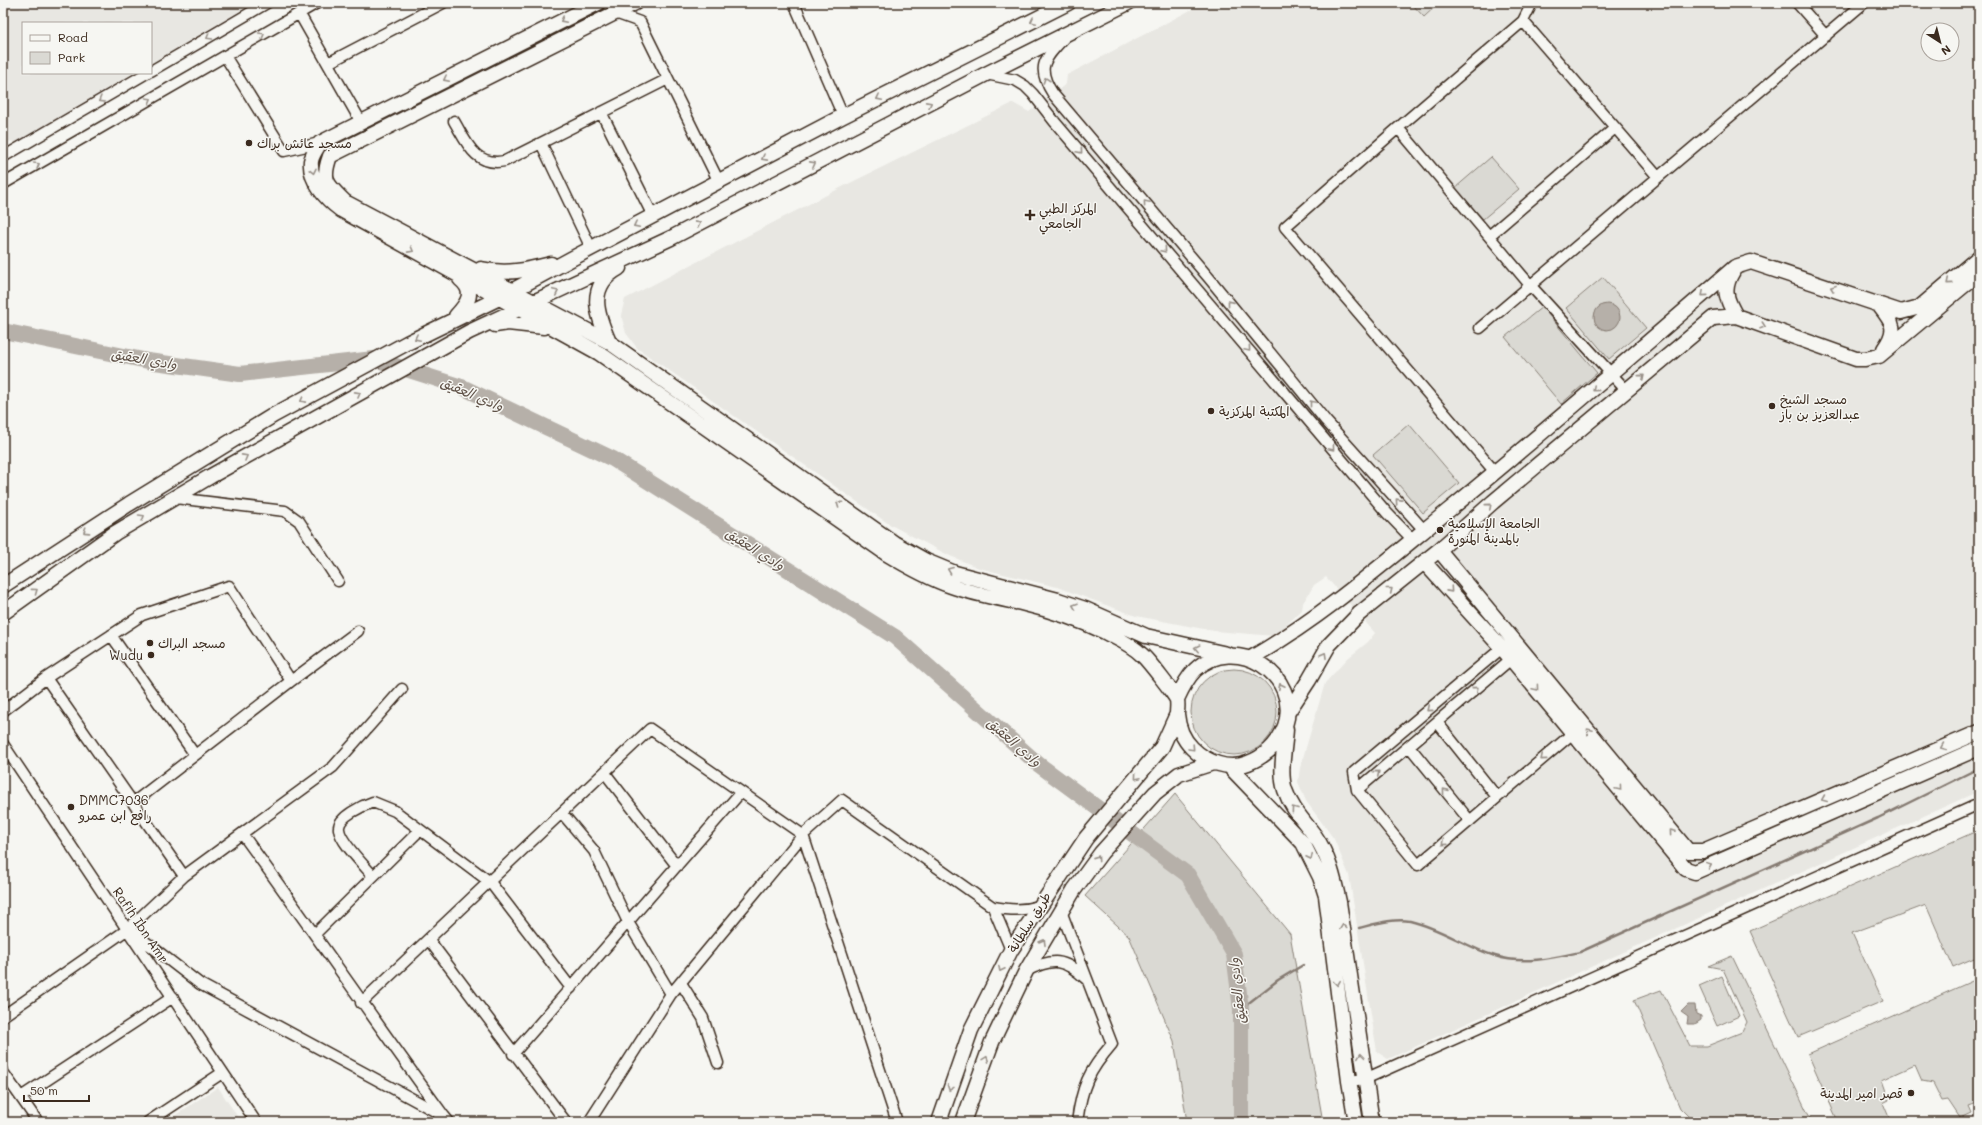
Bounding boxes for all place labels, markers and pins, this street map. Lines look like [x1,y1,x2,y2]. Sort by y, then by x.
place label: مسجد عائش براك [257,134,352,152]
marker: مسجد عائش براك [244,138,254,148]
place label: المركز الطبي الجامعي [1039,199,1097,235]
marker: المركز الطبي الجامعي [1024,209,1036,221]
place label: مسجد الشيخ عبدالعزيز بن باز [1779,390,1860,423]
marker: مسجد الشيخ عبدالعزيز بن باز [1767,401,1777,411]
place label: المكتبة المركزية [1219,402,1289,420]
marker: المكتبة المركزية [1206,406,1216,416]
place label: الجامعة الإسلامية بالمدينة المنورة [1448,514,1540,547]
marker: الجامعة الإسلامية بالمدينة المنورة [1435,525,1445,535]
place label: مسجد البراك [158,634,226,652]
marker: مسجد البراك [145,638,155,648]
place label: Wudu [109,646,143,663]
marker: Wudu [146,650,156,660]
place label: DMMC7036 رافع ابن عمرو [78,791,152,826]
marker: DMMC7036 رافع ابن عمرو [66,802,76,812]
place label: قصر امير المدينة [1820,1084,1903,1102]
marker: قصر امير المدينة [1906,1088,1916,1098]

